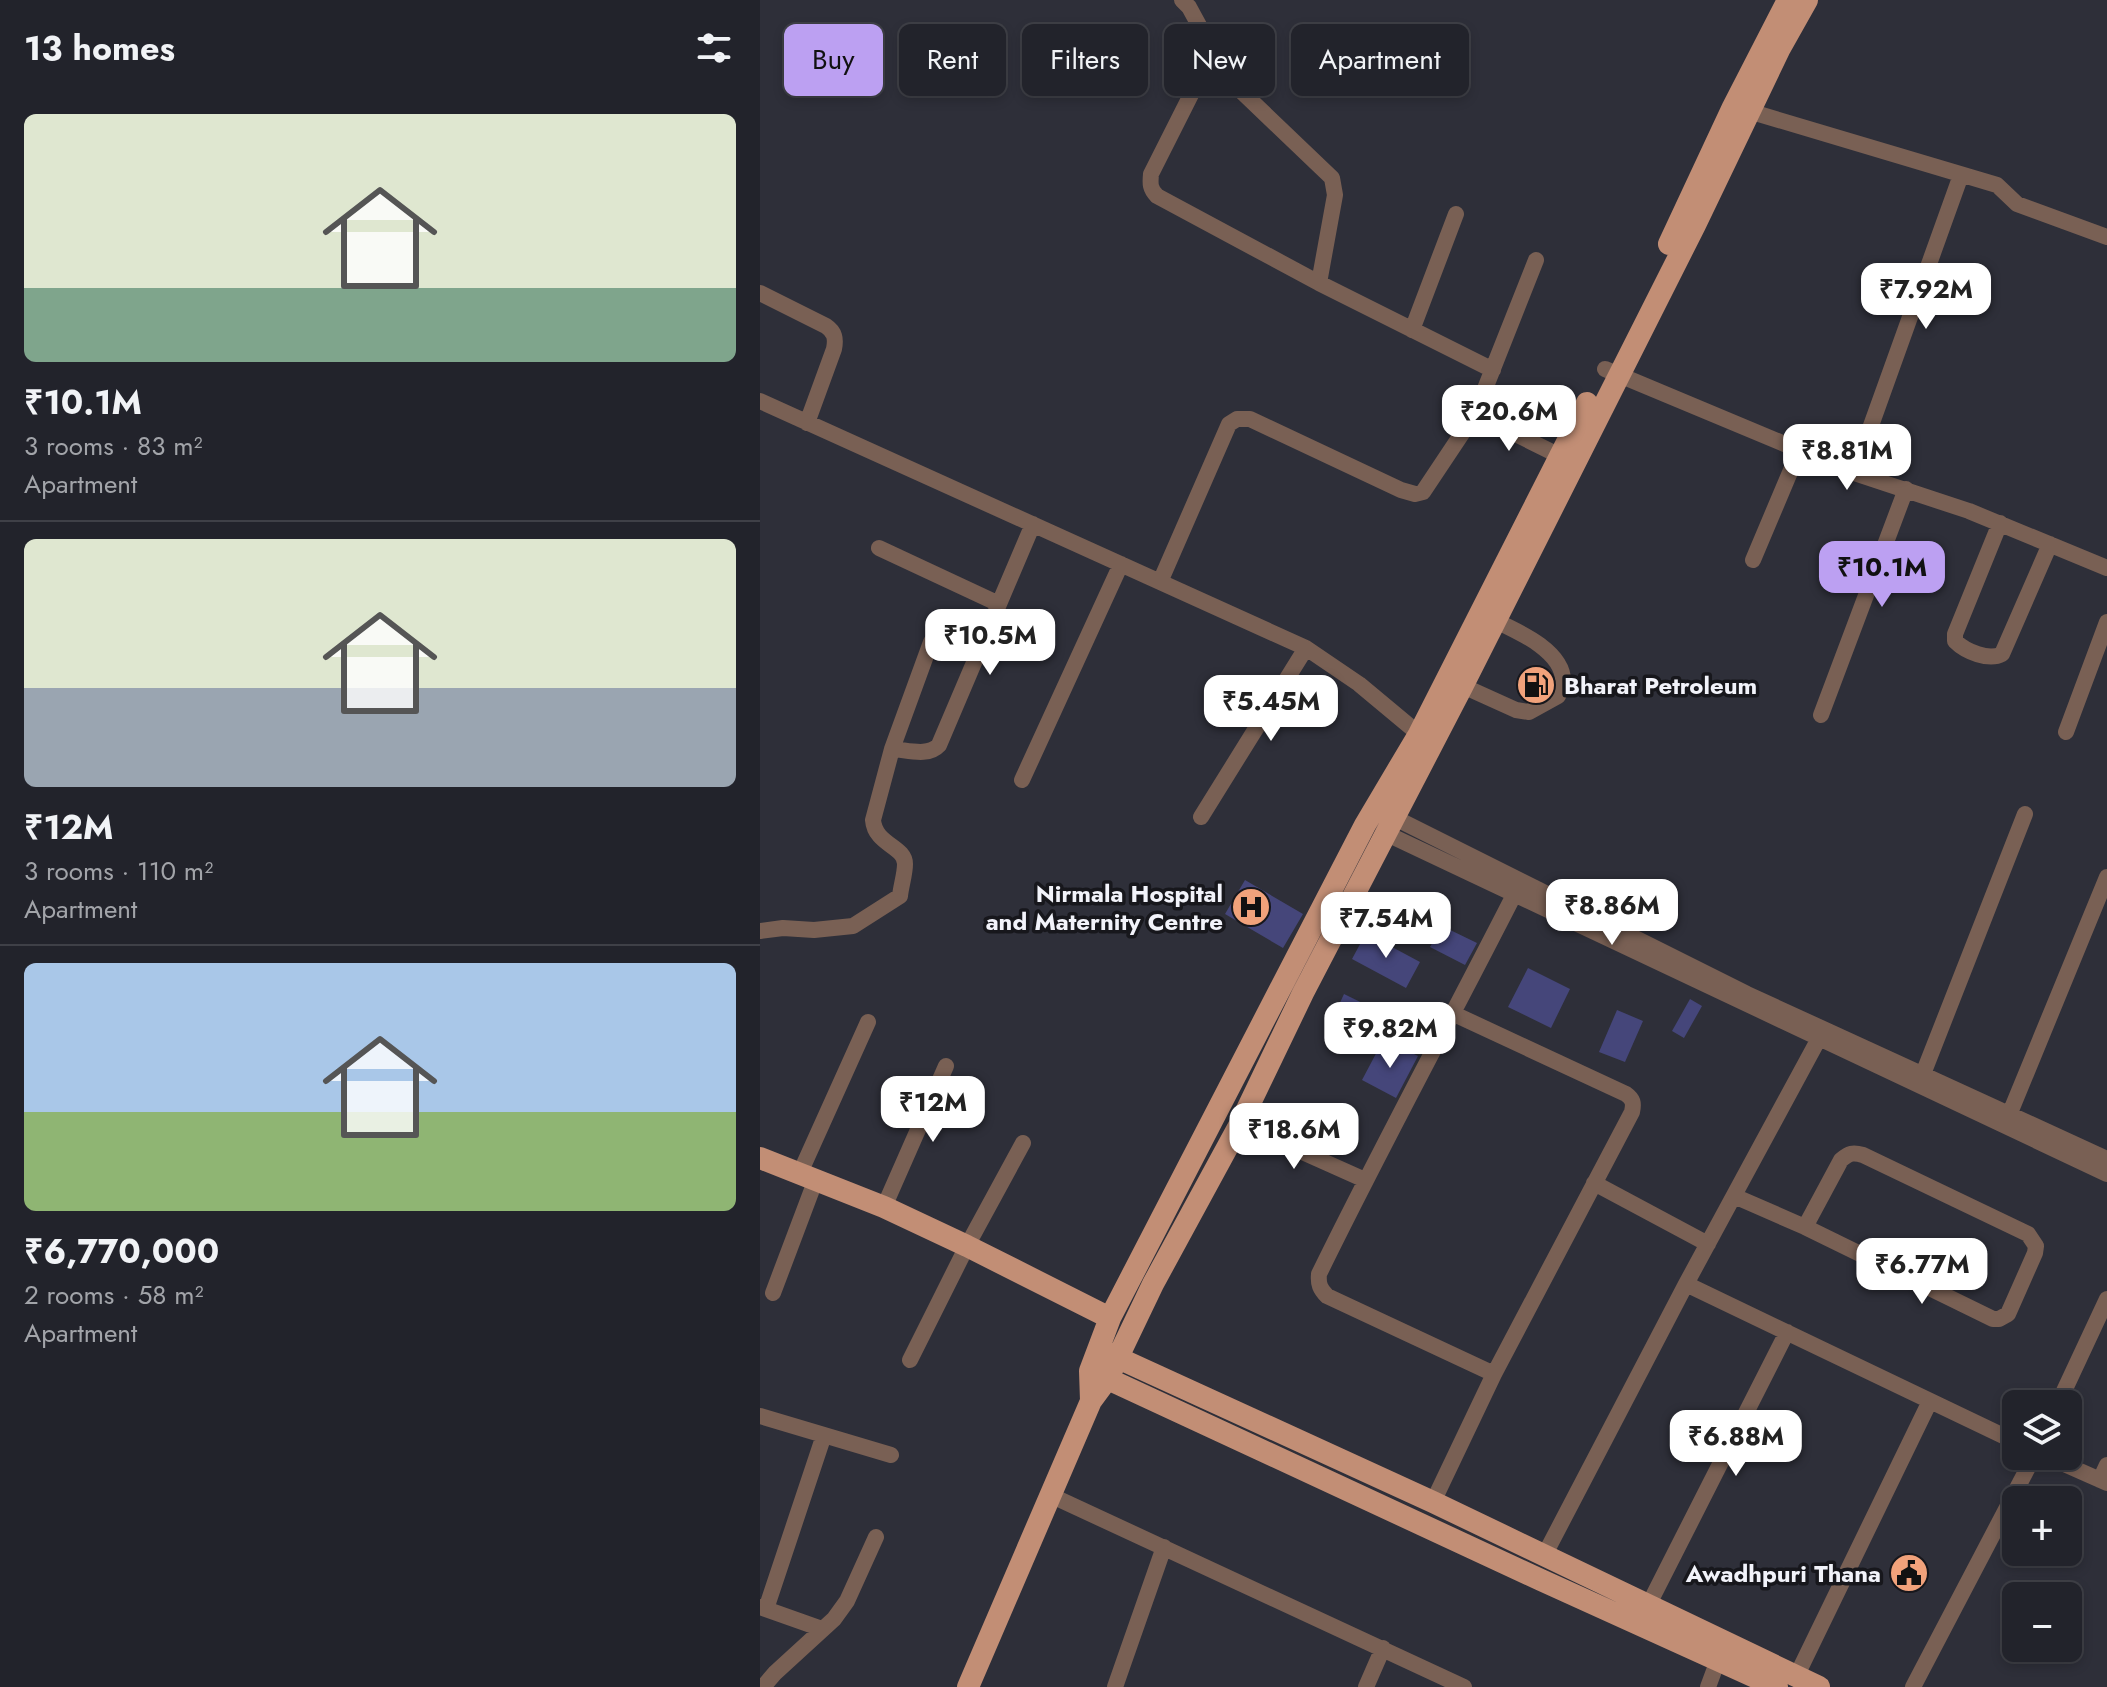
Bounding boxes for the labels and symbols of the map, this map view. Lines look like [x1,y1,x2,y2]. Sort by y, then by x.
pin: ₹7.92M [1861,263,1991,331]
pin: ₹20.6M [1444,385,1574,453]
pin: ₹8.81M [1782,424,1912,492]
pin: ₹10.1M [1817,541,1947,609]
pin: ₹10.5M [925,609,1055,677]
fuel station icon: Bharat Petroleum [1515,664,1557,706]
place label: Bharat Petroleum [1564,668,1757,703]
pin: ₹5.45M [1206,675,1336,743]
place label: Nirmala Hospital and Maternity Centre [986,876,1223,939]
pin: ₹8.86M [1547,879,1677,947]
hospital icon: Nirmala Hospital and Maternity Centre [1230,886,1272,928]
pin: ₹7.54M [1321,892,1451,960]
pin: ₹9.82M [1325,1002,1455,1070]
pin: ₹12M [886,1076,980,1144]
pin: ₹18.6M [1229,1103,1359,1171]
pin: ₹6.77M [1857,1238,1987,1306]
pin: ₹6.88M [1671,1410,1801,1478]
public building icon: Awadhpuri Thana [1888,1552,1930,1594]
place label: Awadhpuri Thana [1685,1556,1881,1591]

